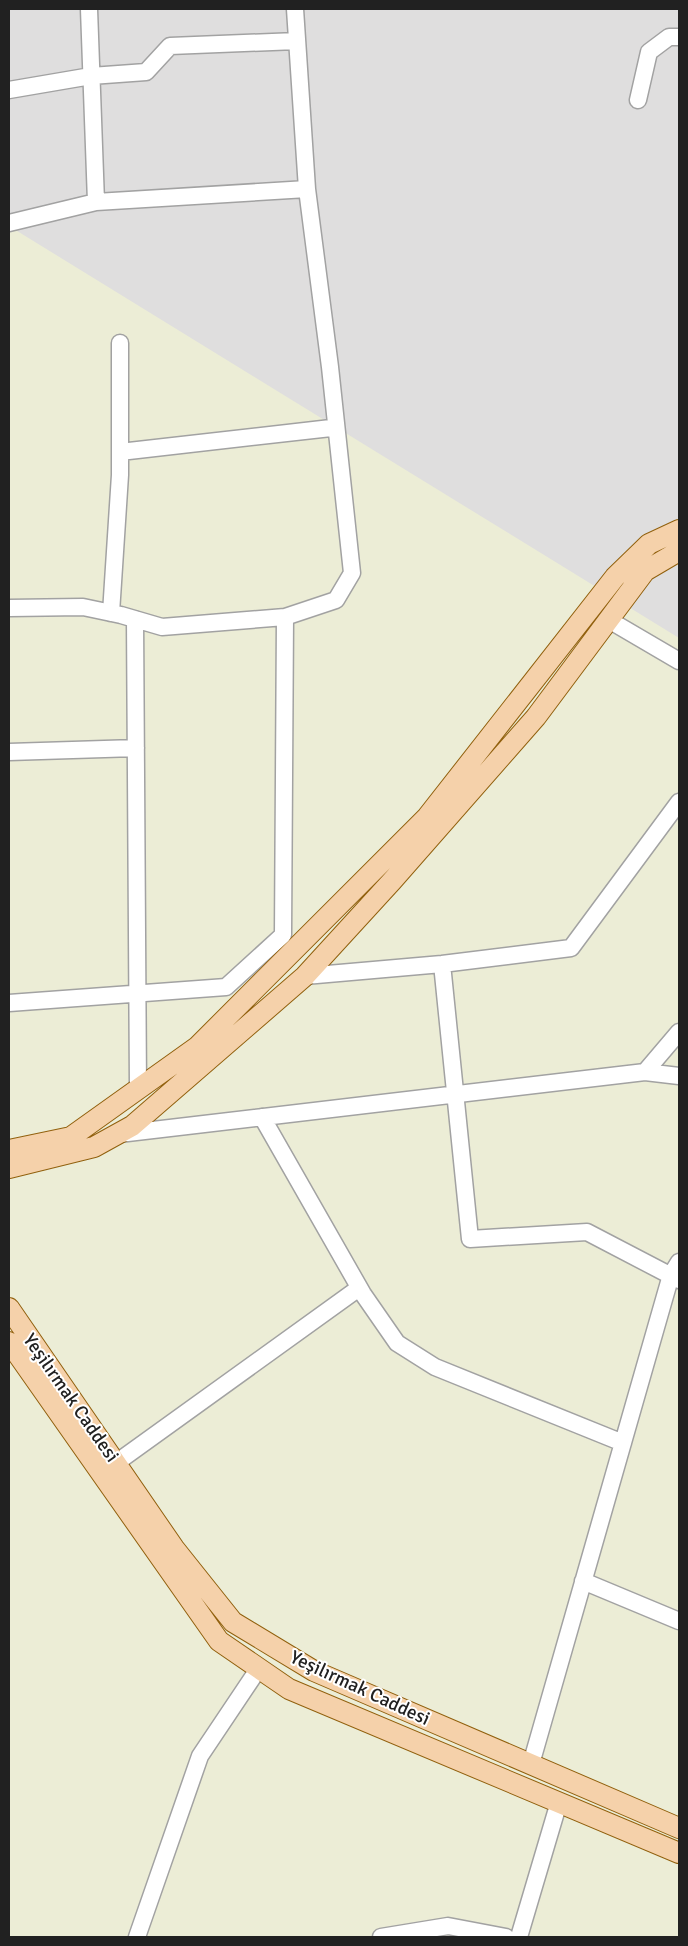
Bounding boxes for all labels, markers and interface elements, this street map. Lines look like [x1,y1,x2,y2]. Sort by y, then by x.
street label: Yeşilırmak Caddesi [18,1329,124,1467]
street label: Yeşilırmak Caddesi [286,1645,434,1731]

